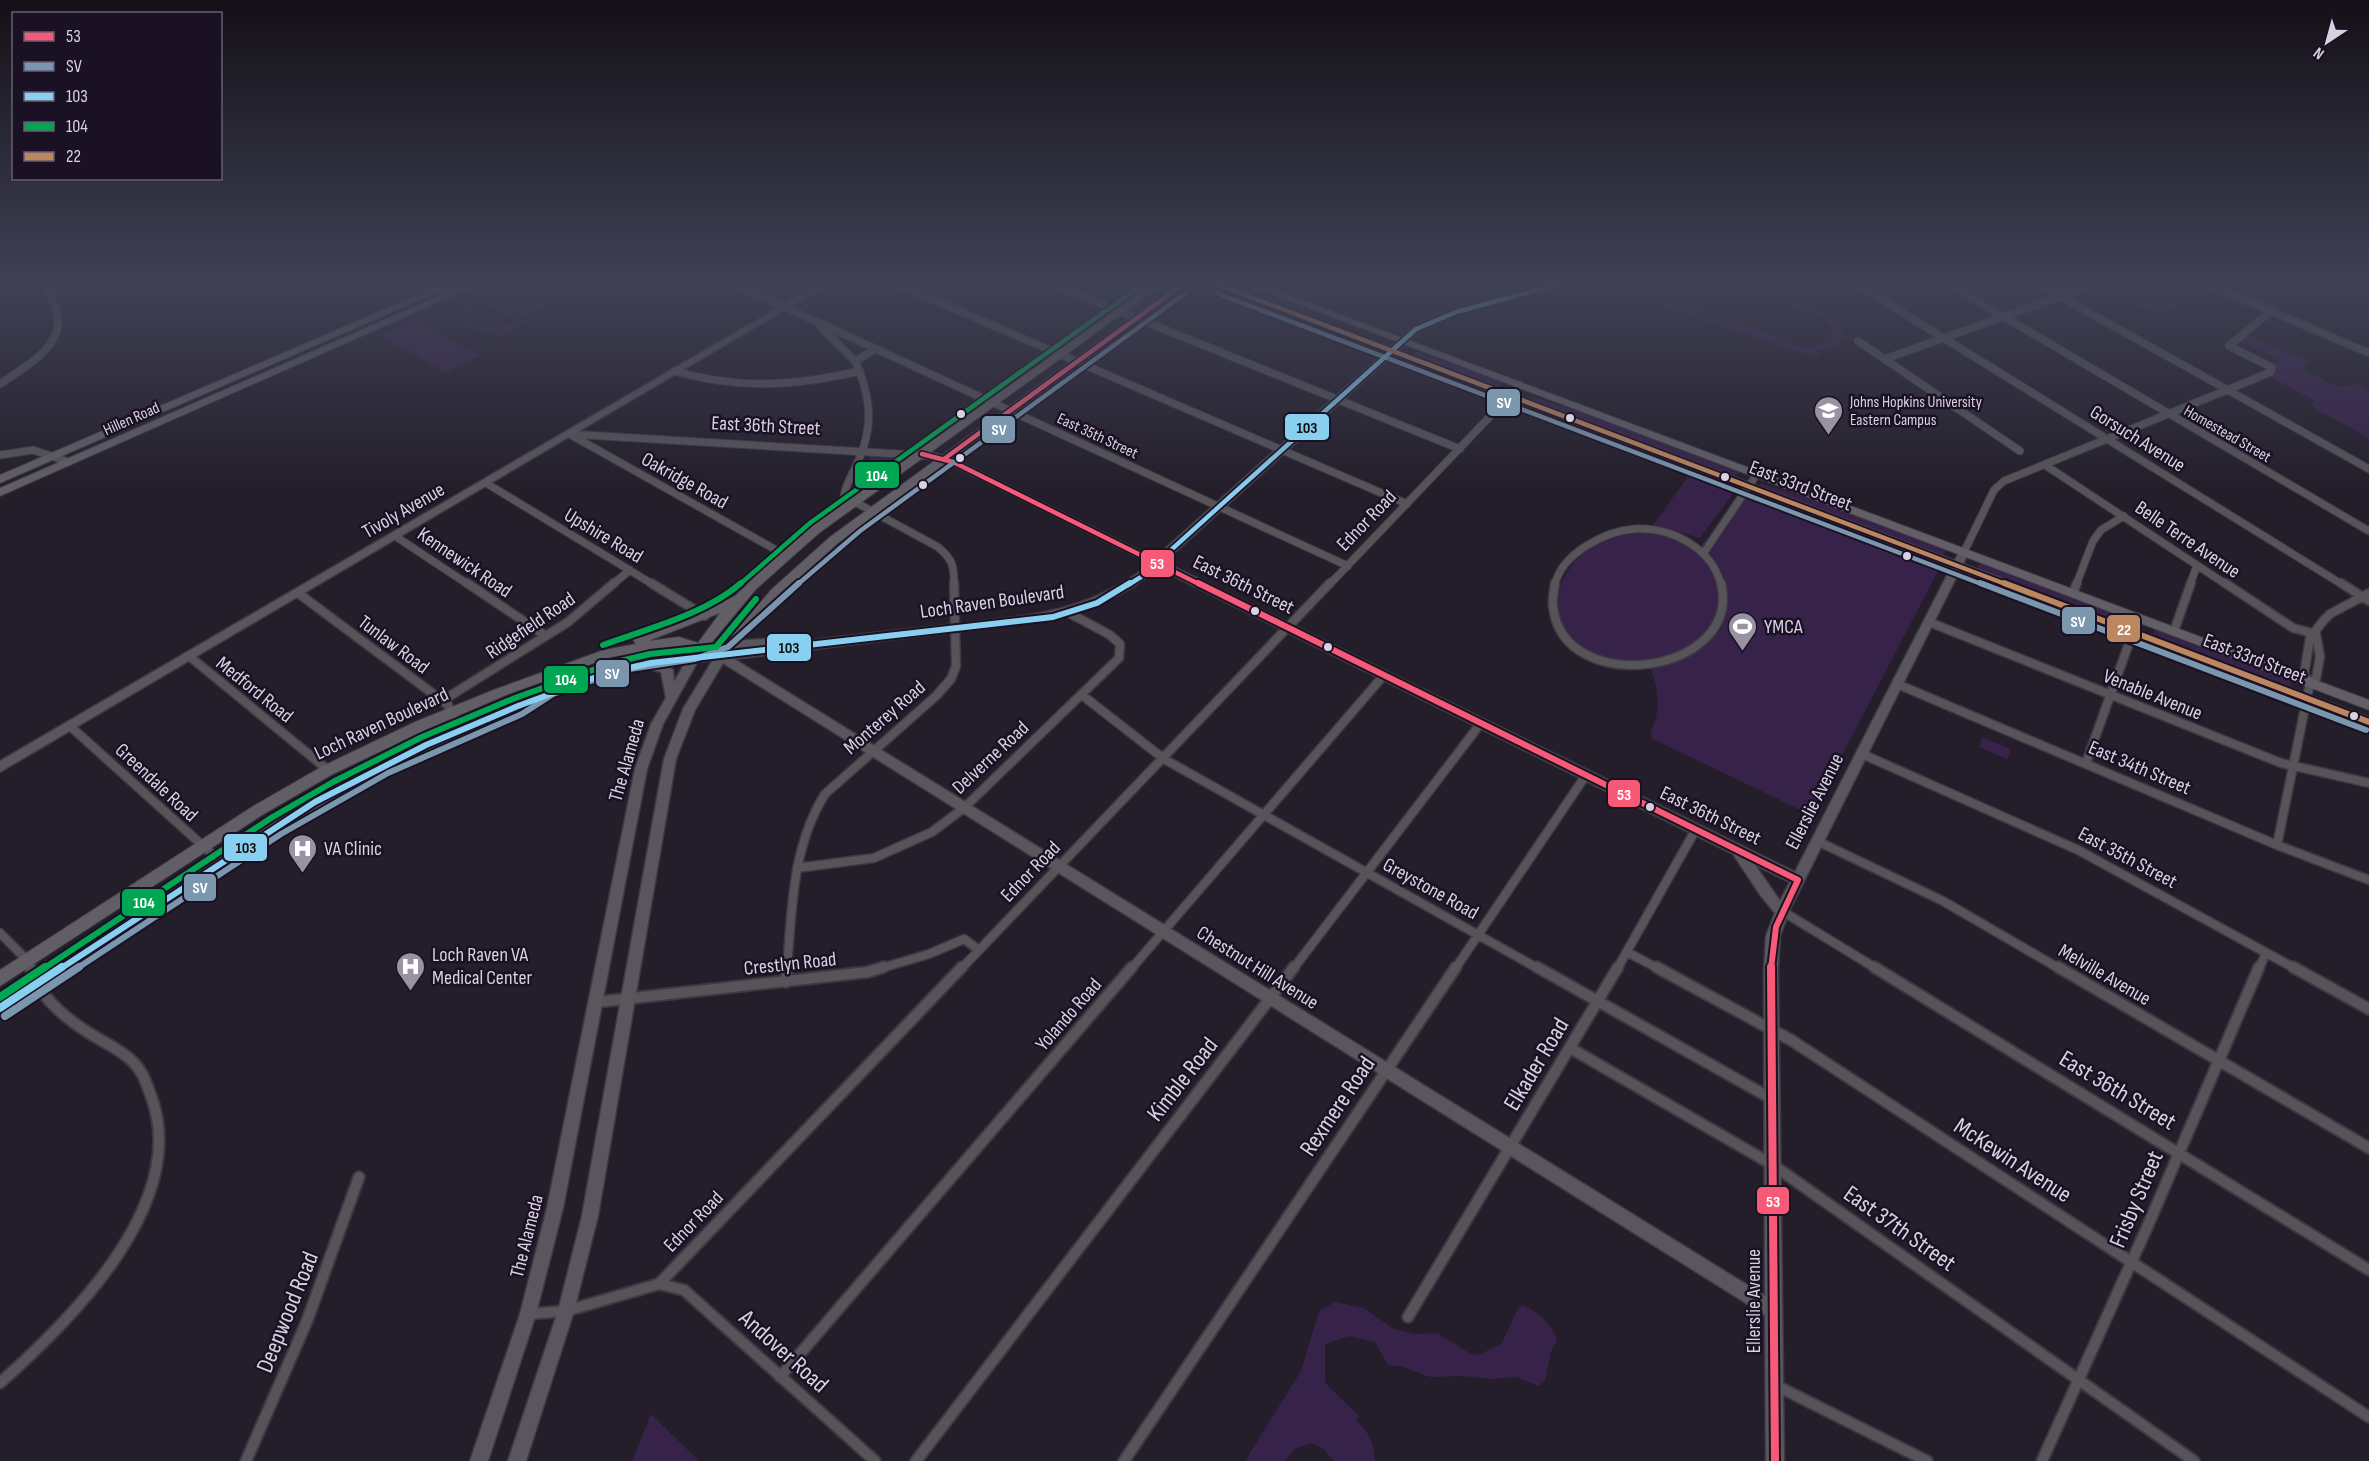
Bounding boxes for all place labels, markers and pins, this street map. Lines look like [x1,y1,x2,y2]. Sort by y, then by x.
place label: Johns Hopkins University Eastern Campus [1849,393,1982,430]
school or university icon: Johns Hopkins University Eastern Campus [1813,394,1845,436]
unlabelled marker [955,408,967,420]
unlabelled marker [1564,412,1576,424]
unlabelled marker [954,452,966,464]
unlabelled marker [1719,471,1731,483]
unlabelled marker [917,479,929,491]
unlabelled marker [1901,550,1913,562]
unlabelled marker [1249,605,1261,617]
sports icon: YMCA [1727,610,1759,652]
place label: YMCA [1764,615,1803,639]
unlabelled marker [1322,641,1334,653]
unlabelled marker [2348,710,2360,722]
unlabelled marker [1644,801,1656,813]
hospital icon: VA Clinic [287,832,319,874]
place label: VA Clinic [324,837,382,861]
place label: Loch Raven VA Medical Center [432,943,533,990]
hospital icon: Loch Raven VA Medical Center [395,950,427,992]

